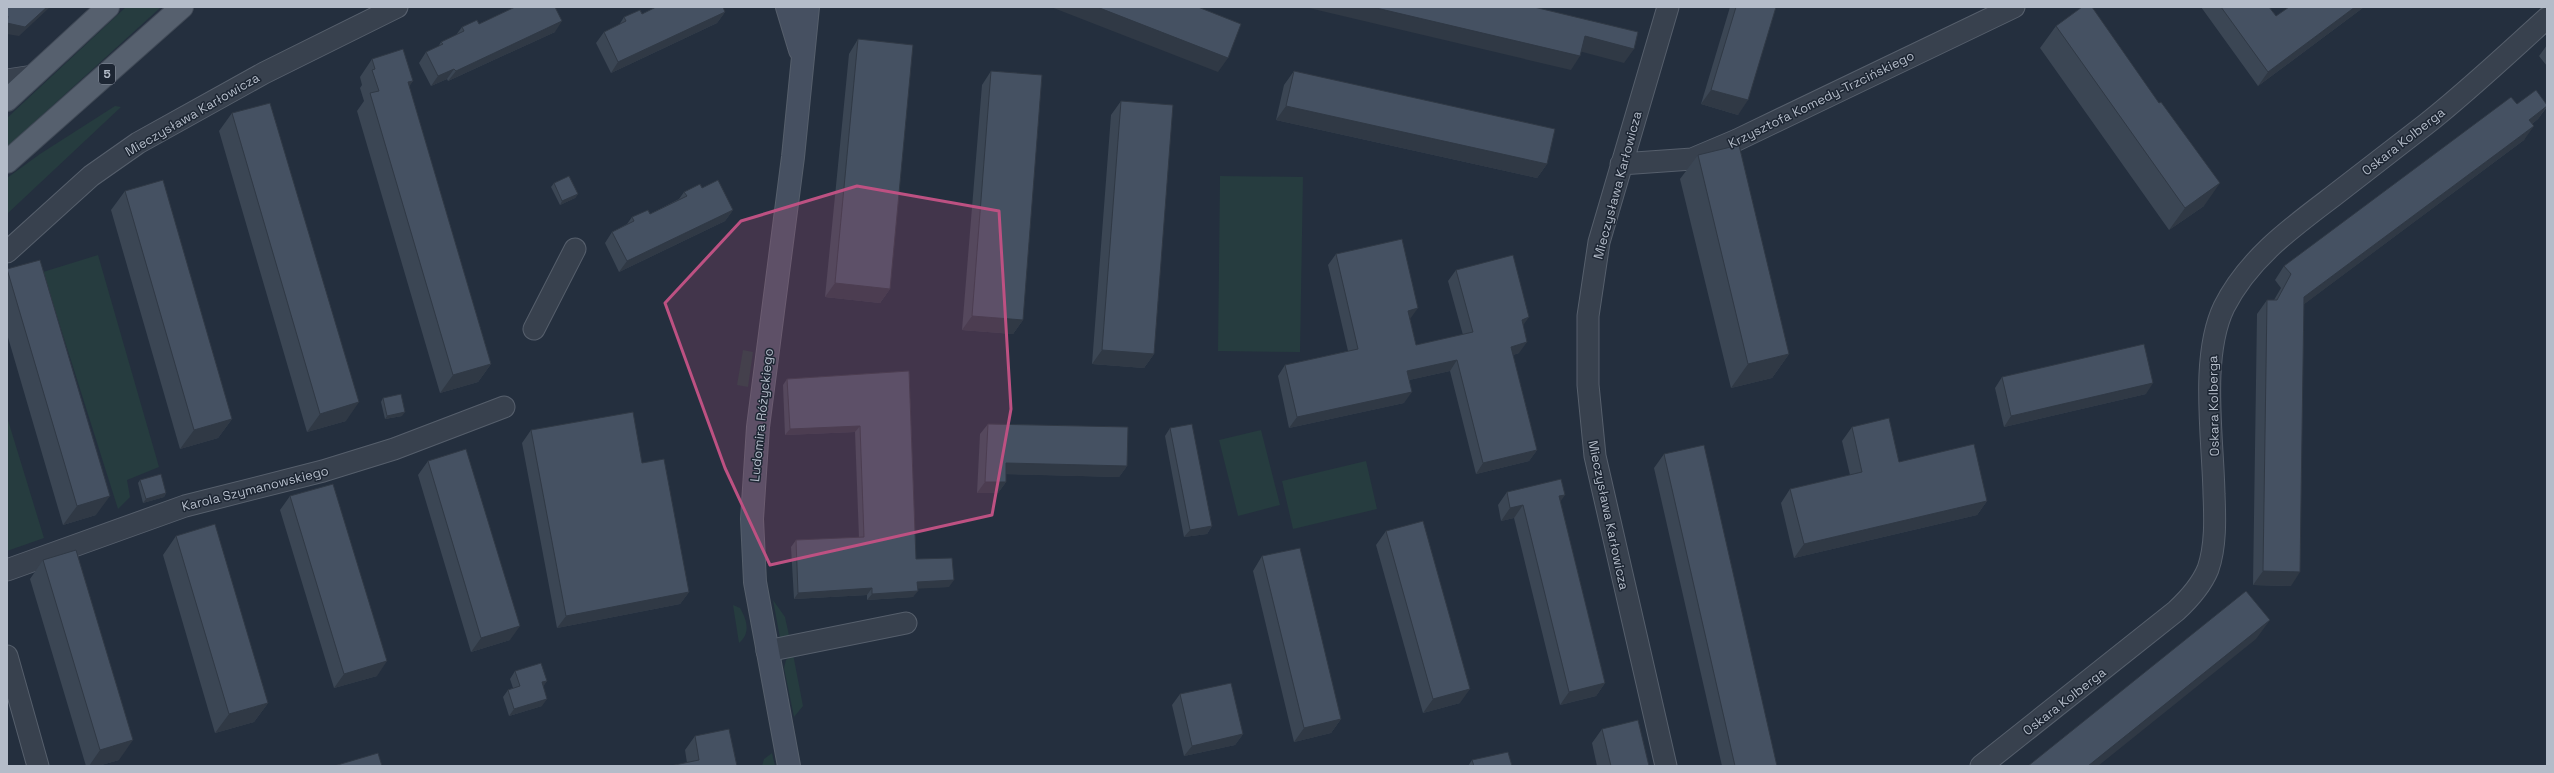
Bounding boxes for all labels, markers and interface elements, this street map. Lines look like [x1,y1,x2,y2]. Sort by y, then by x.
street label: Krzysztofa Komedy-Trzcińskiego [1725,47,1917,152]
road number: 5 [99,64,115,84]
street label: Mieczysława Karłowicza [122,69,263,160]
street label: Oskara Kolberga [2358,103,2449,179]
street label: Mieczysława Karłowicza [1590,109,1646,261]
street label: Ludomira Różyckiego [746,348,777,483]
street label: Oskara Kolberga [2204,355,2223,457]
street label: Mieczysława Karłowicza [1584,439,1633,592]
street label: Karola Szymanowskiego [180,462,330,515]
street label: Oskara Kolberga [2019,663,2110,739]

